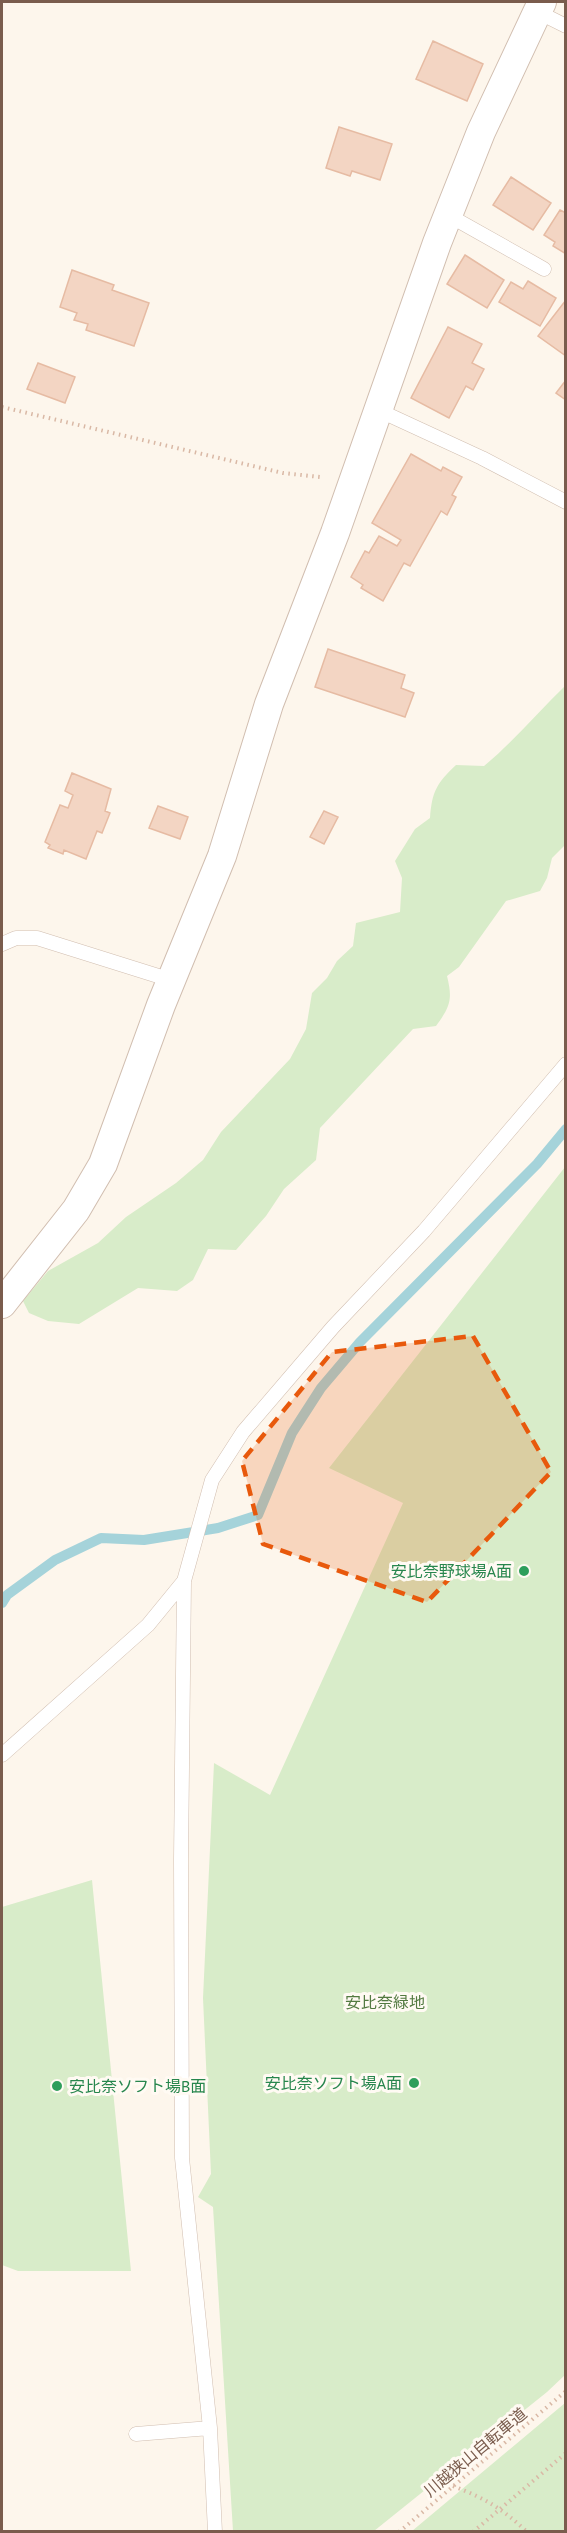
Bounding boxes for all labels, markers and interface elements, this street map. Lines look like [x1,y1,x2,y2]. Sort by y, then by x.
place label: 安比奈野球場A面 [391,1561,512,1581]
marker: 安比奈野球場A面 [517,1564,531,1578]
park label: 安比奈緑地 [345,1992,425,2012]
place label: 安比奈ソフト場A面 [265,2073,402,2093]
place label: 安比奈ソフト場B面 [69,2076,206,2096]
marker: 安比奈ソフト場A面 [407,2076,421,2090]
marker: 安比奈ソフト場B面 [50,2079,64,2093]
street label: 川越狭山自転車道 [420,2403,530,2501]

